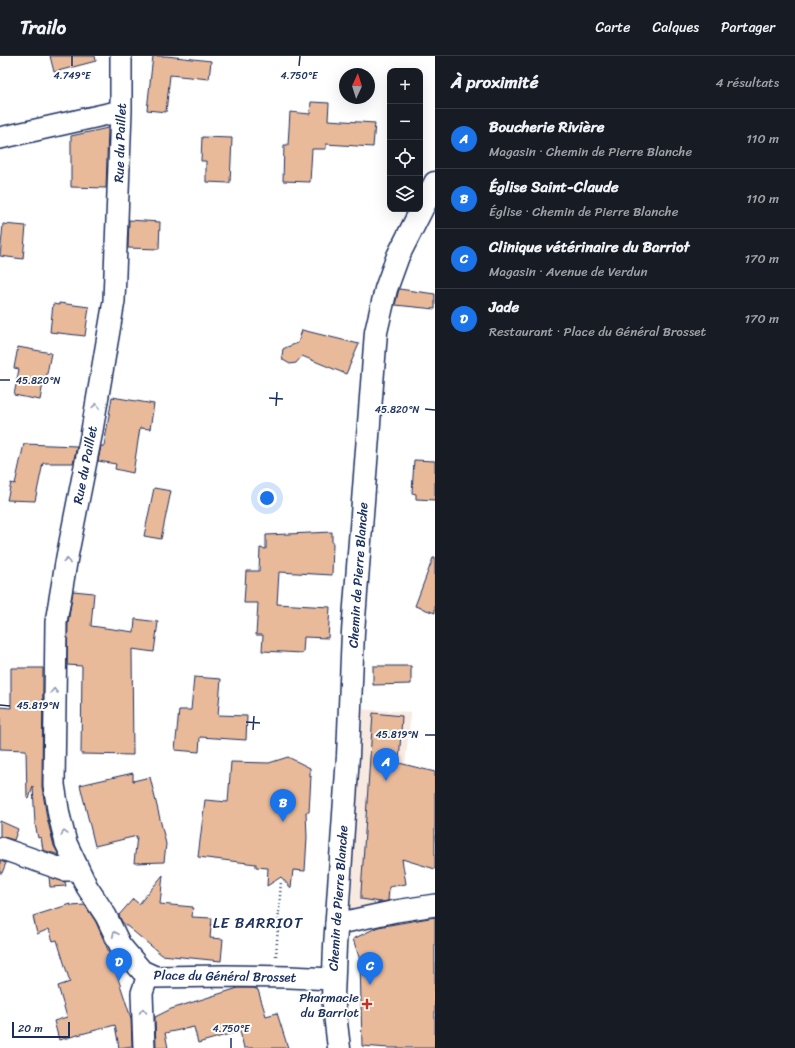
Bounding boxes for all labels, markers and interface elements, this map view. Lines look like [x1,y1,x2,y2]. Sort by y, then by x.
text: Trailo [20,11,66,44]
text: Carte [596,15,630,40]
text: Calques [652,15,699,40]
text: Partager [721,15,775,40]
text: 4.749°E [53,67,92,85]
text: 4.750°E [280,67,319,85]
text: À proximité [451,67,538,97]
north arrow [339,68,375,104]
map controls [387,68,423,212]
button: + [387,68,423,104]
text: 4 résultats [716,71,779,94]
street label: Rue du Paillet [107,103,133,183]
button: − [387,104,423,140]
text: Boucherie Rivière [489,114,605,140]
text: A [460,127,468,150]
text: 110 m [746,127,779,150]
button: locate [387,140,423,176]
text: Magasin · Chemin de Pierre Blanche [489,140,692,163]
text: Église Saint-Claude [489,174,619,200]
button: layers [387,176,423,212]
text: B [460,187,468,210]
text: 110 m [746,187,779,210]
text: Église · Chemin de Pierre Blanche [489,200,678,223]
text: Clinique vétérinaire du Barriot [489,234,690,260]
text: C [460,247,468,270]
text: 170 m [744,247,779,270]
text: Magasin · Avenue de Verdun [489,260,647,283]
text: Jade [489,294,519,320]
text: D [460,307,468,330]
text: 170 m [744,307,779,330]
text: Restaurant · Place du Général Brosset [489,320,706,343]
text: 45.820°N [16,372,60,390]
text: 45.820°N [375,401,419,419]
one-way arrow [91,403,100,409]
street label: Rue du Paillet [66,423,104,506]
your location [257,488,277,508]
street label: Chemin de Pierre Blanche [341,501,375,649]
one-way arrow [62,558,70,565]
one-way arrow [50,688,58,694]
text: 45.819°N [16,697,60,715]
text: 45.819°N [375,726,419,744]
pin: A [373,748,399,781]
pin: B [270,789,296,822]
street label: Chemin de Pierre Blanche [321,824,355,972]
one-way arrow [60,830,69,837]
district label: LE BARRIOT [213,910,304,936]
one-way arrow [112,931,120,938]
pin: D [106,948,132,981]
pin: C [357,952,383,985]
street label: Place du Général Brosset [153,963,297,989]
place label: Pharmacie du Barriot [299,986,359,1024]
marker: Pharmacie du Barriot [362,999,372,1009]
one-way arrow [139,1008,147,1014]
text: 20 m [18,1019,43,1038]
scale bar [12,1020,70,1039]
text: 4.750°E [212,1020,251,1038]

